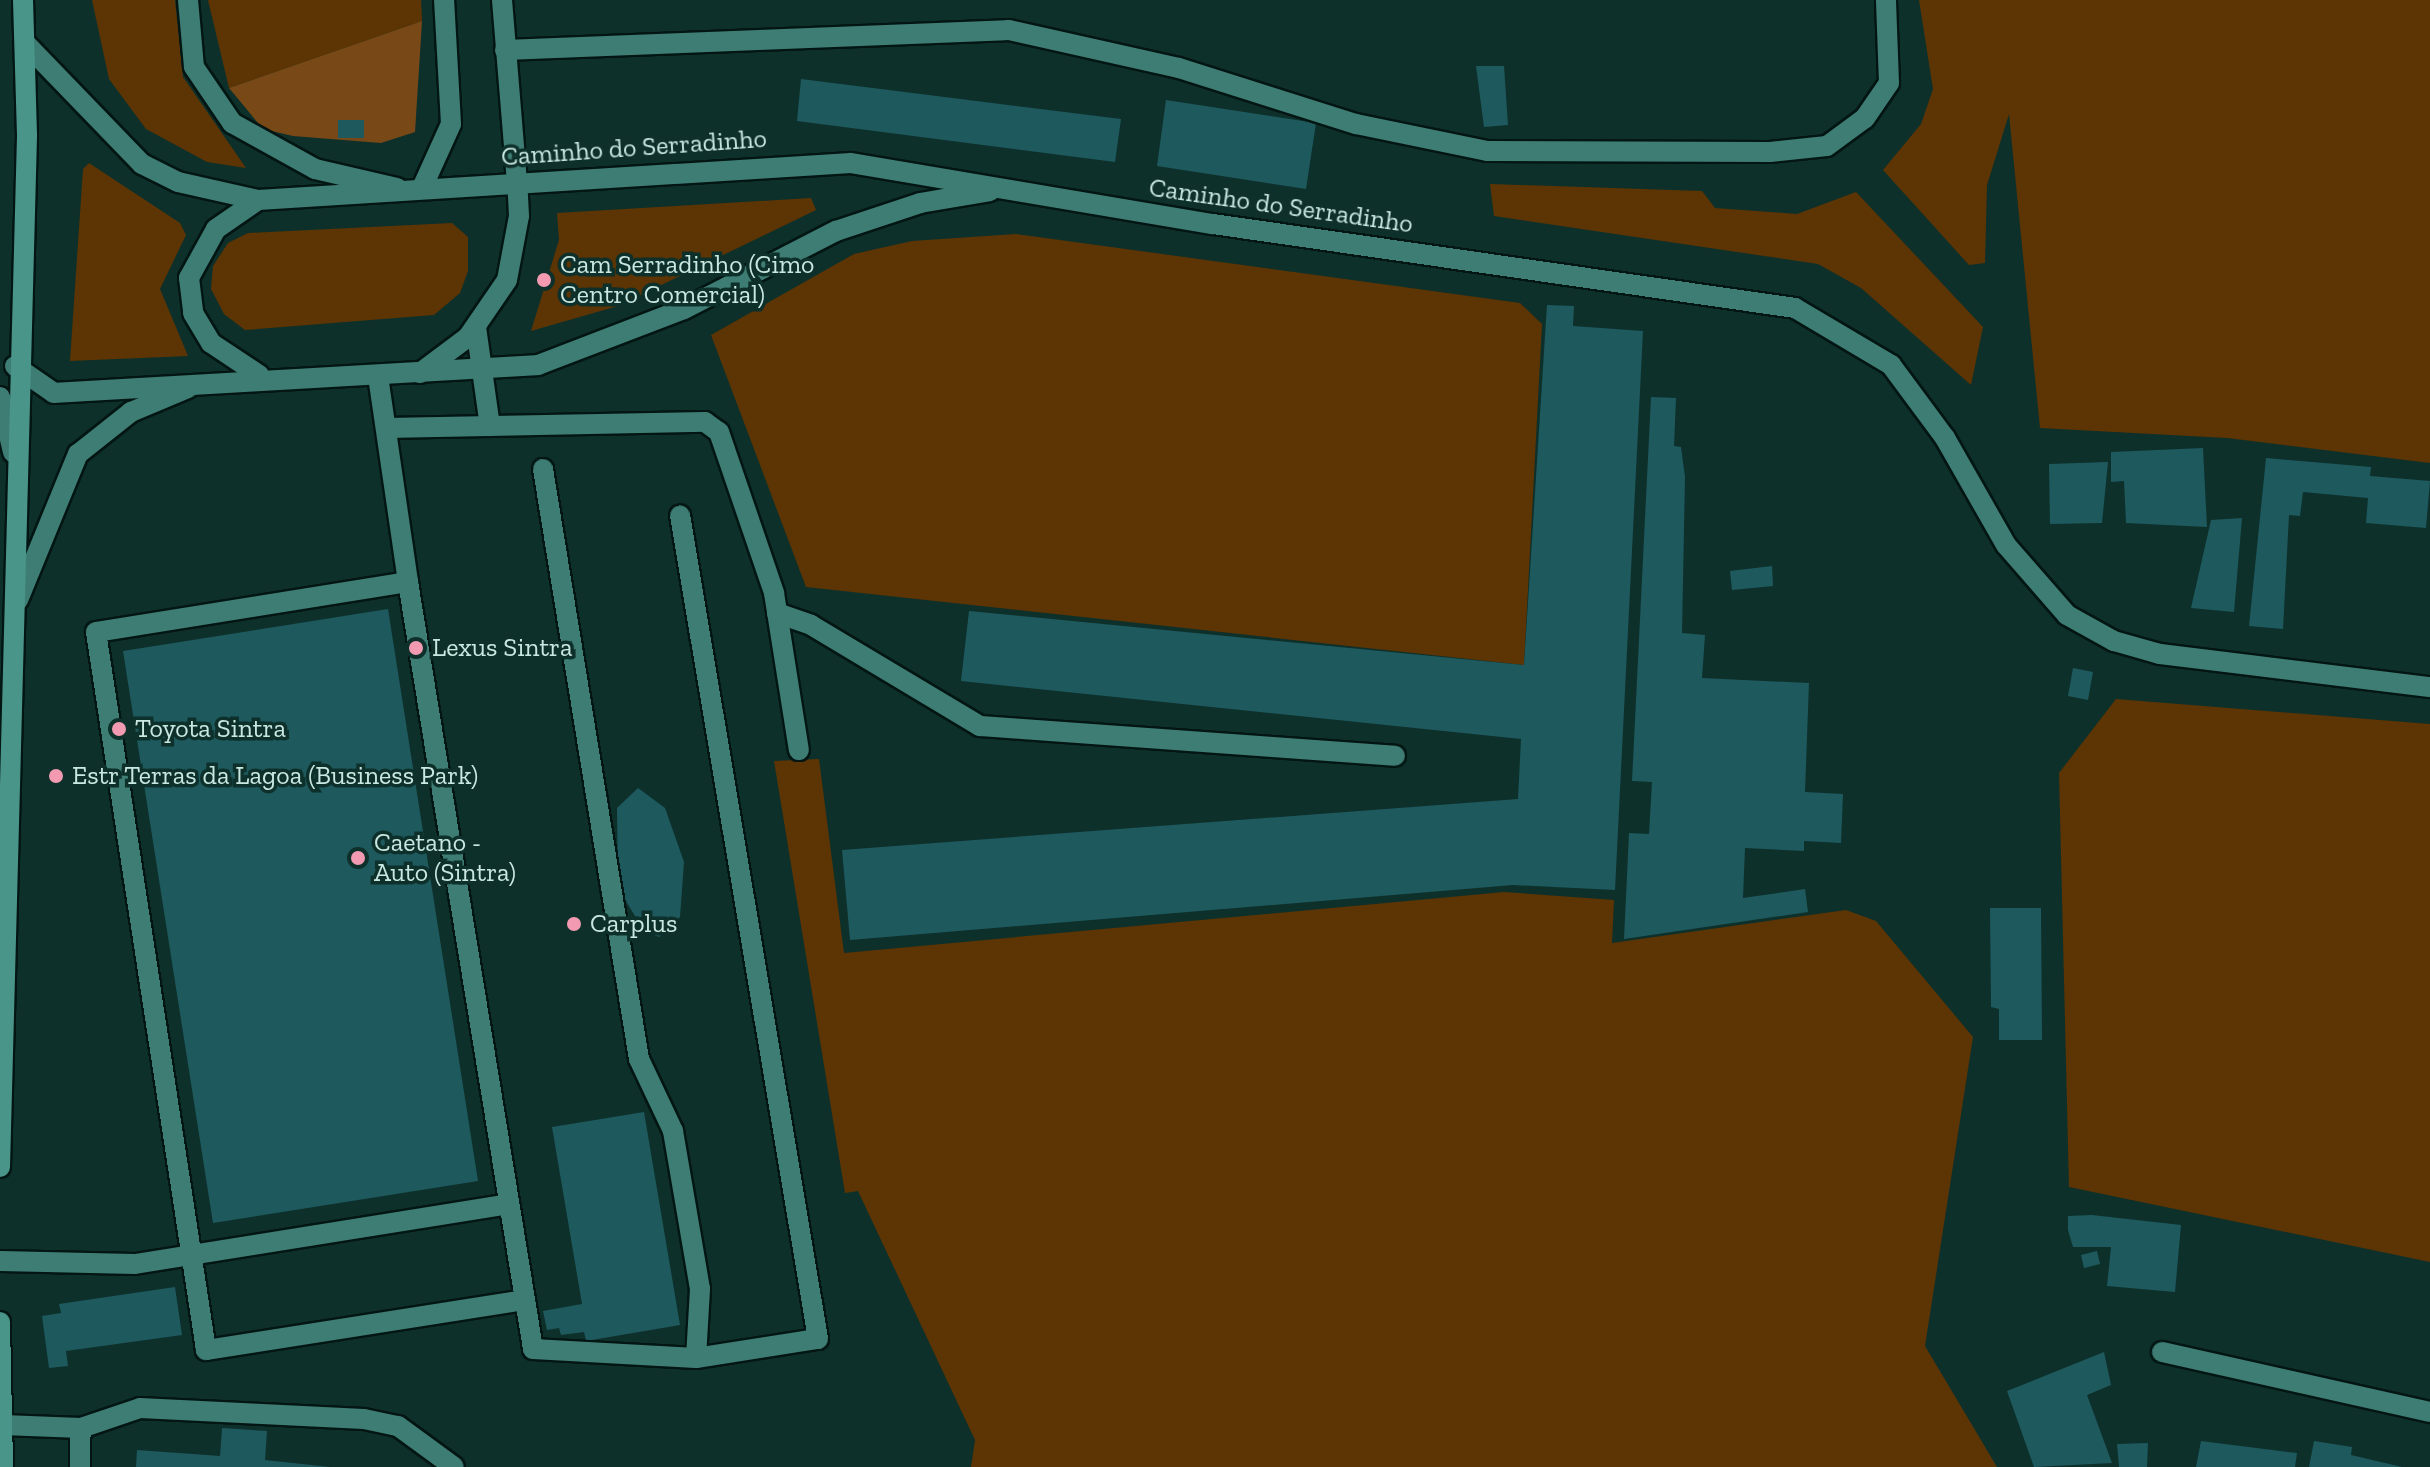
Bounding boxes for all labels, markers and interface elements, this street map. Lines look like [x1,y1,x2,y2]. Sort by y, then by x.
street label: Caminho do Serradinho [500,123,768,173]
street label: Caminho do Serradinho [1147,172,1415,240]
place label: Cam Serradinho (Cimo Centro Comercial) [560,249,814,310]
marker: Cam Serradinho (Cimo Centro Comercial) [535,271,553,289]
place label: Lexus Sintra [432,632,573,664]
marker: Lexus Sintra [407,639,425,657]
place label: Toyota Sintra [135,713,286,745]
marker: Toyota Sintra [110,720,128,738]
place label: Estr Terras da Lagoa (Business Park) [72,760,479,792]
marker: Estr Terras da Lagoa (Business Park) [47,767,65,785]
place label: Caetano - Auto (Sintra) [374,827,516,888]
marker: Caetano - Auto (Sintra) [349,849,367,867]
place label: Carplus [590,908,677,940]
marker: Carplus [565,915,583,933]

